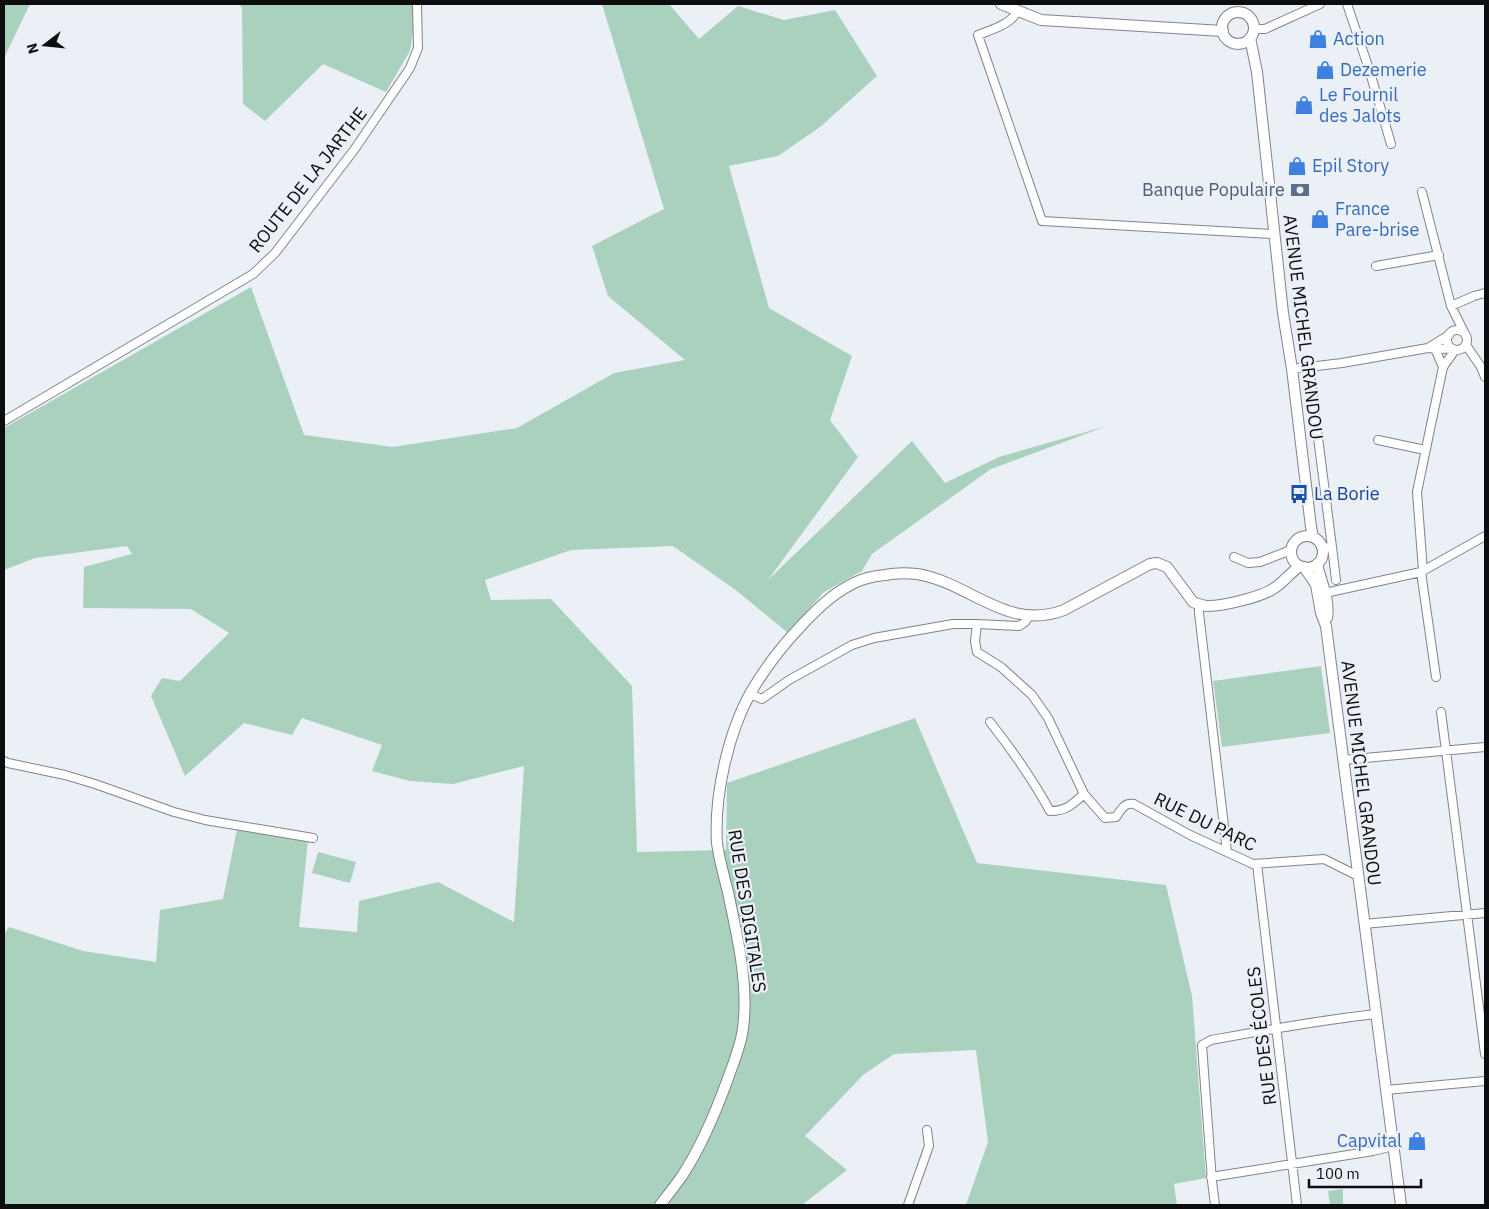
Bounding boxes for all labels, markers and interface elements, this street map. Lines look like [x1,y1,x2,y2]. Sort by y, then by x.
north arrow [20,20,70,70]
place label: Action [1333,27,1385,50]
shop icon: Action [1307,28,1329,50]
text: N [22,41,43,56]
place label: Dezemerie [1340,58,1427,81]
shop icon: Dezemerie [1314,59,1336,81]
place label: Le Fournil des Jalots [1319,83,1401,127]
shop icon: Le Fournil des Jalots [1293,94,1315,116]
street label: ROUTE DE LA JARTHE [244,102,372,257]
place label: Epil Story [1312,154,1389,177]
shop icon: Epil Story [1286,155,1308,177]
place label: Banque Populaire [1142,178,1285,201]
bank icon: Banque Populaire [1289,179,1311,201]
place label: France Pare-brise [1335,197,1419,241]
shop icon: France Pare-brise [1309,208,1331,230]
street label: AVENUE MICHEL GRANDOU [1278,213,1329,441]
place label: La Borie [1314,482,1380,505]
bus stop icon: La Borie [1288,483,1310,505]
street label: AVENUE MICHEL GRANDOU [1336,659,1387,887]
street label: RUE DU PARC [1150,787,1260,856]
street label: RUE DES DIGITALES [723,828,772,994]
street label: RUE DES ÉCOLES [1242,965,1281,1107]
place label: Capvital [1337,1129,1402,1152]
shop icon: Capvital [1406,1130,1428,1152]
scale bar [1309,1156,1422,1188]
text: 100 m [1316,1164,1360,1183]

